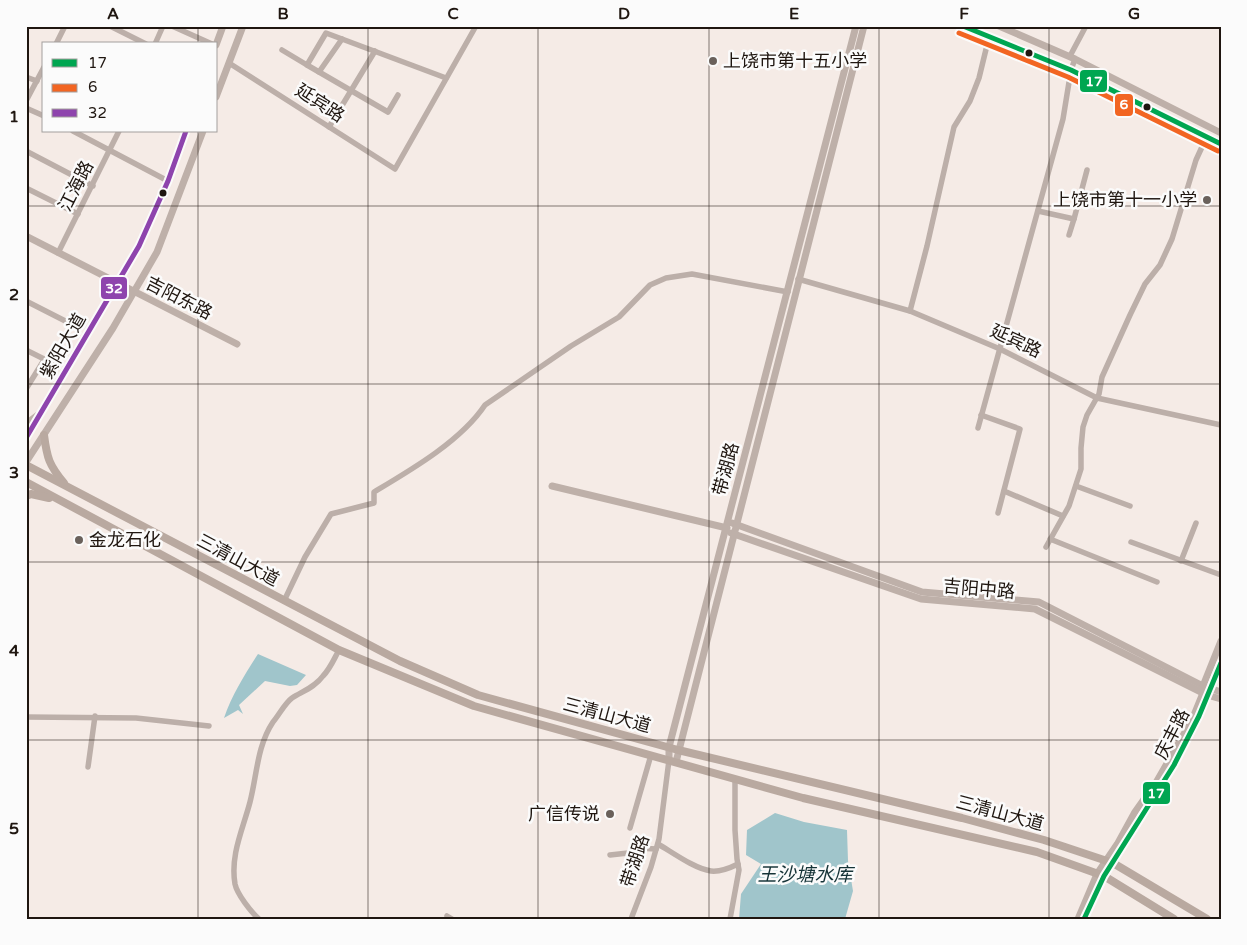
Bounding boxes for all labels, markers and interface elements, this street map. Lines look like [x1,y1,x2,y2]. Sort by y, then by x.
text: A [107,4,119,24]
text: B [277,4,289,24]
text: C [447,4,459,24]
text: D [618,4,630,24]
text: E [789,4,799,24]
text: F [959,4,969,24]
text: G [1128,4,1140,24]
legend [42,42,218,132]
unlabelled marker [1024,48,1034,58]
place label: 上饶市第十五小学 [723,50,867,72]
text: 17 [88,54,107,72]
marker: 上饶市第十五小学 [707,55,719,67]
line badge: 17 [1079,69,1108,93]
text: 17 [1085,73,1103,90]
text: 6 [88,78,97,96]
street label: 延宾路 [291,79,349,127]
line badge: 6 [1114,93,1134,117]
text: 6 [1120,96,1129,113]
unlabelled marker [1142,102,1152,112]
text: 32 [88,104,107,122]
text: 1 [9,107,19,127]
street label: 江海路 [54,157,98,215]
unlabelled marker [158,188,168,198]
place label: 上饶市第十一小学 [1053,189,1197,211]
marker: 上饶市第十一小学 [1201,194,1213,206]
street label: 吉阳东路 [142,272,216,324]
line badge: 32 [100,276,128,300]
text: 32 [105,280,123,297]
text: 2 [9,285,19,305]
street label: 紫阳大道 [35,309,91,383]
street label: 延宾路 [987,320,1045,362]
street label: 带湖路 [708,440,744,498]
text: 3 [9,463,19,483]
place label: 金龙石化 [89,529,161,551]
street label: 三清山大道 [193,529,283,591]
marker: 金龙石化 [73,534,85,546]
street label: 吉阳中路 [942,575,1016,603]
text: 4 [9,641,19,661]
street label: 三清山大道 [561,693,653,737]
street label: 庆丰路 [1150,705,1194,763]
line badge: 17 [1142,781,1171,805]
text: 17 [1147,785,1165,802]
street label: 三清山大道 [954,791,1046,835]
place label: 广信传说 [528,803,600,825]
marker: 广信传说 [604,808,616,820]
text: 5 [9,819,19,839]
street label: 带湖路 [616,832,654,890]
water label: 王沙塘水库 [757,864,855,886]

